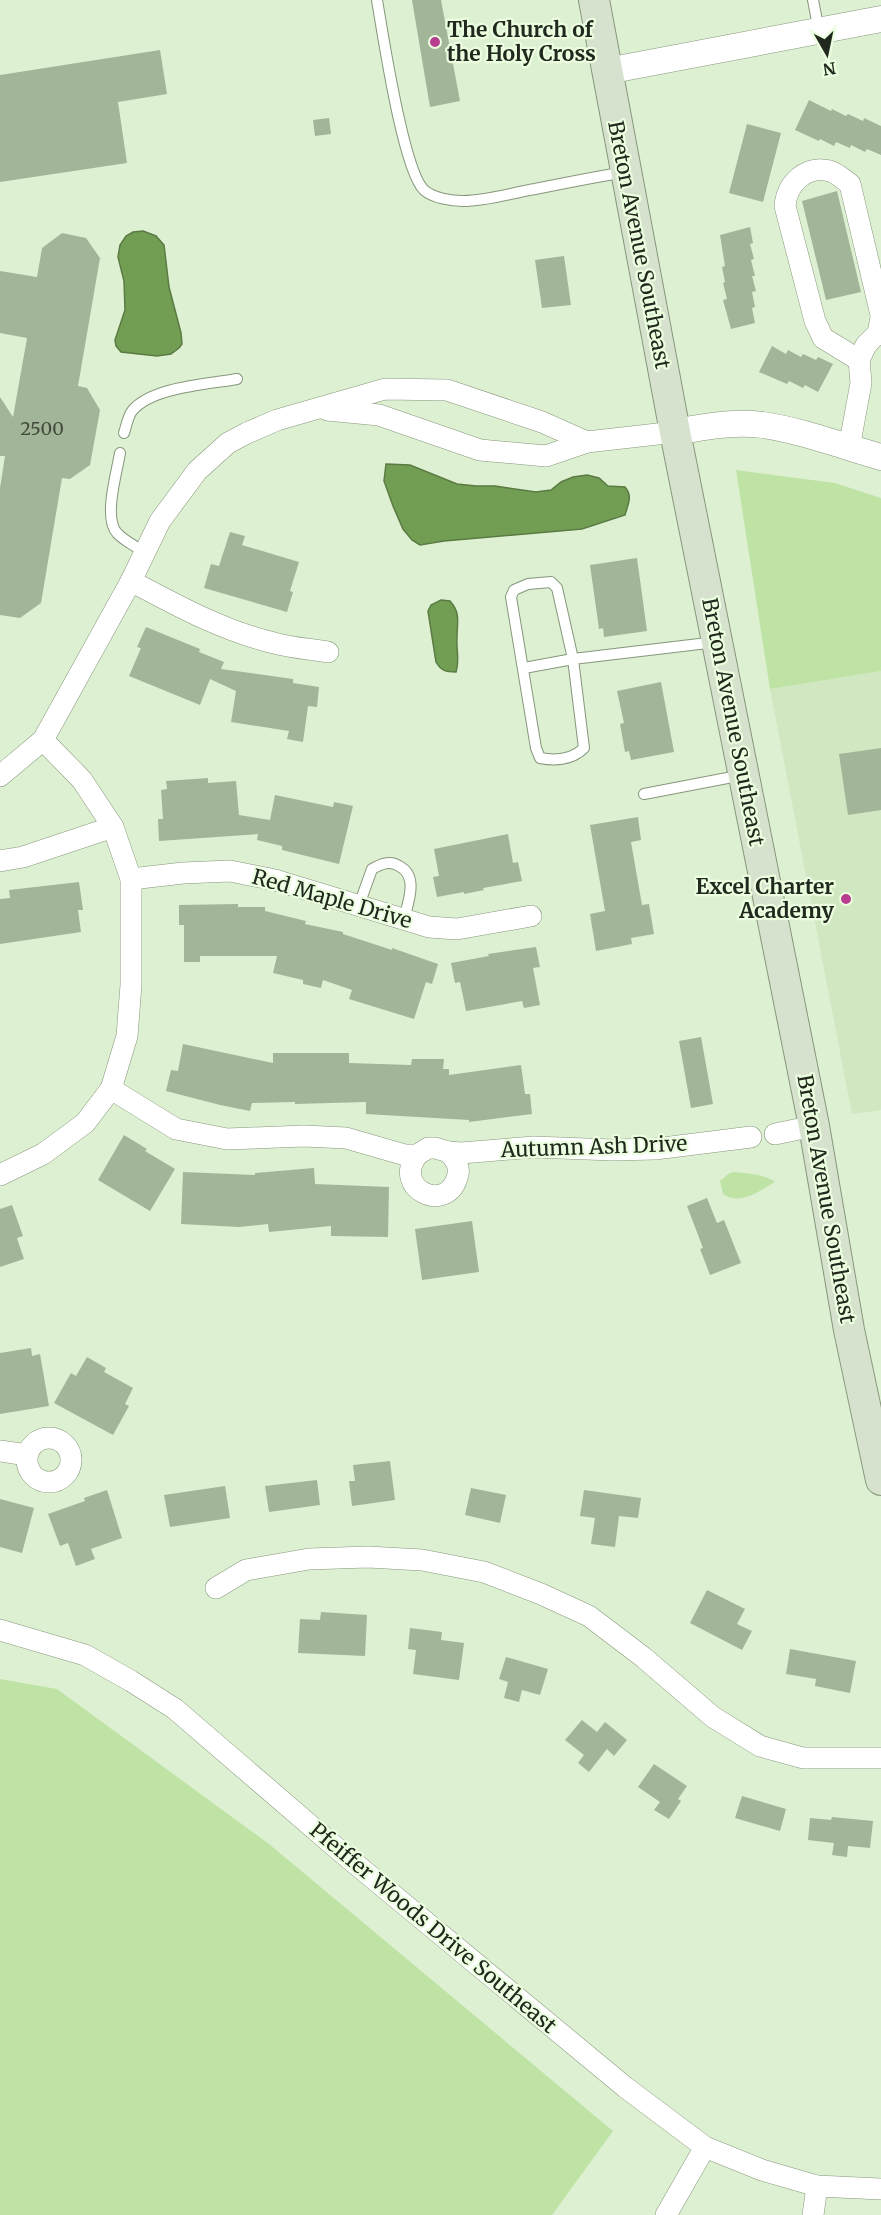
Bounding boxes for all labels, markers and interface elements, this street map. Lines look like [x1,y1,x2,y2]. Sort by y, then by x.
place label: The Church of the Holy Cross [447,16,596,67]
north arrow [797,24,857,84]
marker: The Church of the Holy Cross [428,35,442,49]
text: N [821,58,837,80]
street label: Breton Avenue Southeast [602,119,677,371]
house number: 2500 [20,417,64,440]
street label: Breton Avenue Southeast [696,596,771,848]
street label: Red Maple Drive [249,863,415,934]
place label: Excel Charter Academy [696,873,835,924]
marker: Excel Charter Academy [839,892,853,906]
street label: Breton Avenue Southeast [791,1072,862,1325]
street label: Autumn Ash Drive [499,1130,688,1163]
street label: Pfeiffer Woods Drive Southeast [304,1816,562,2039]

